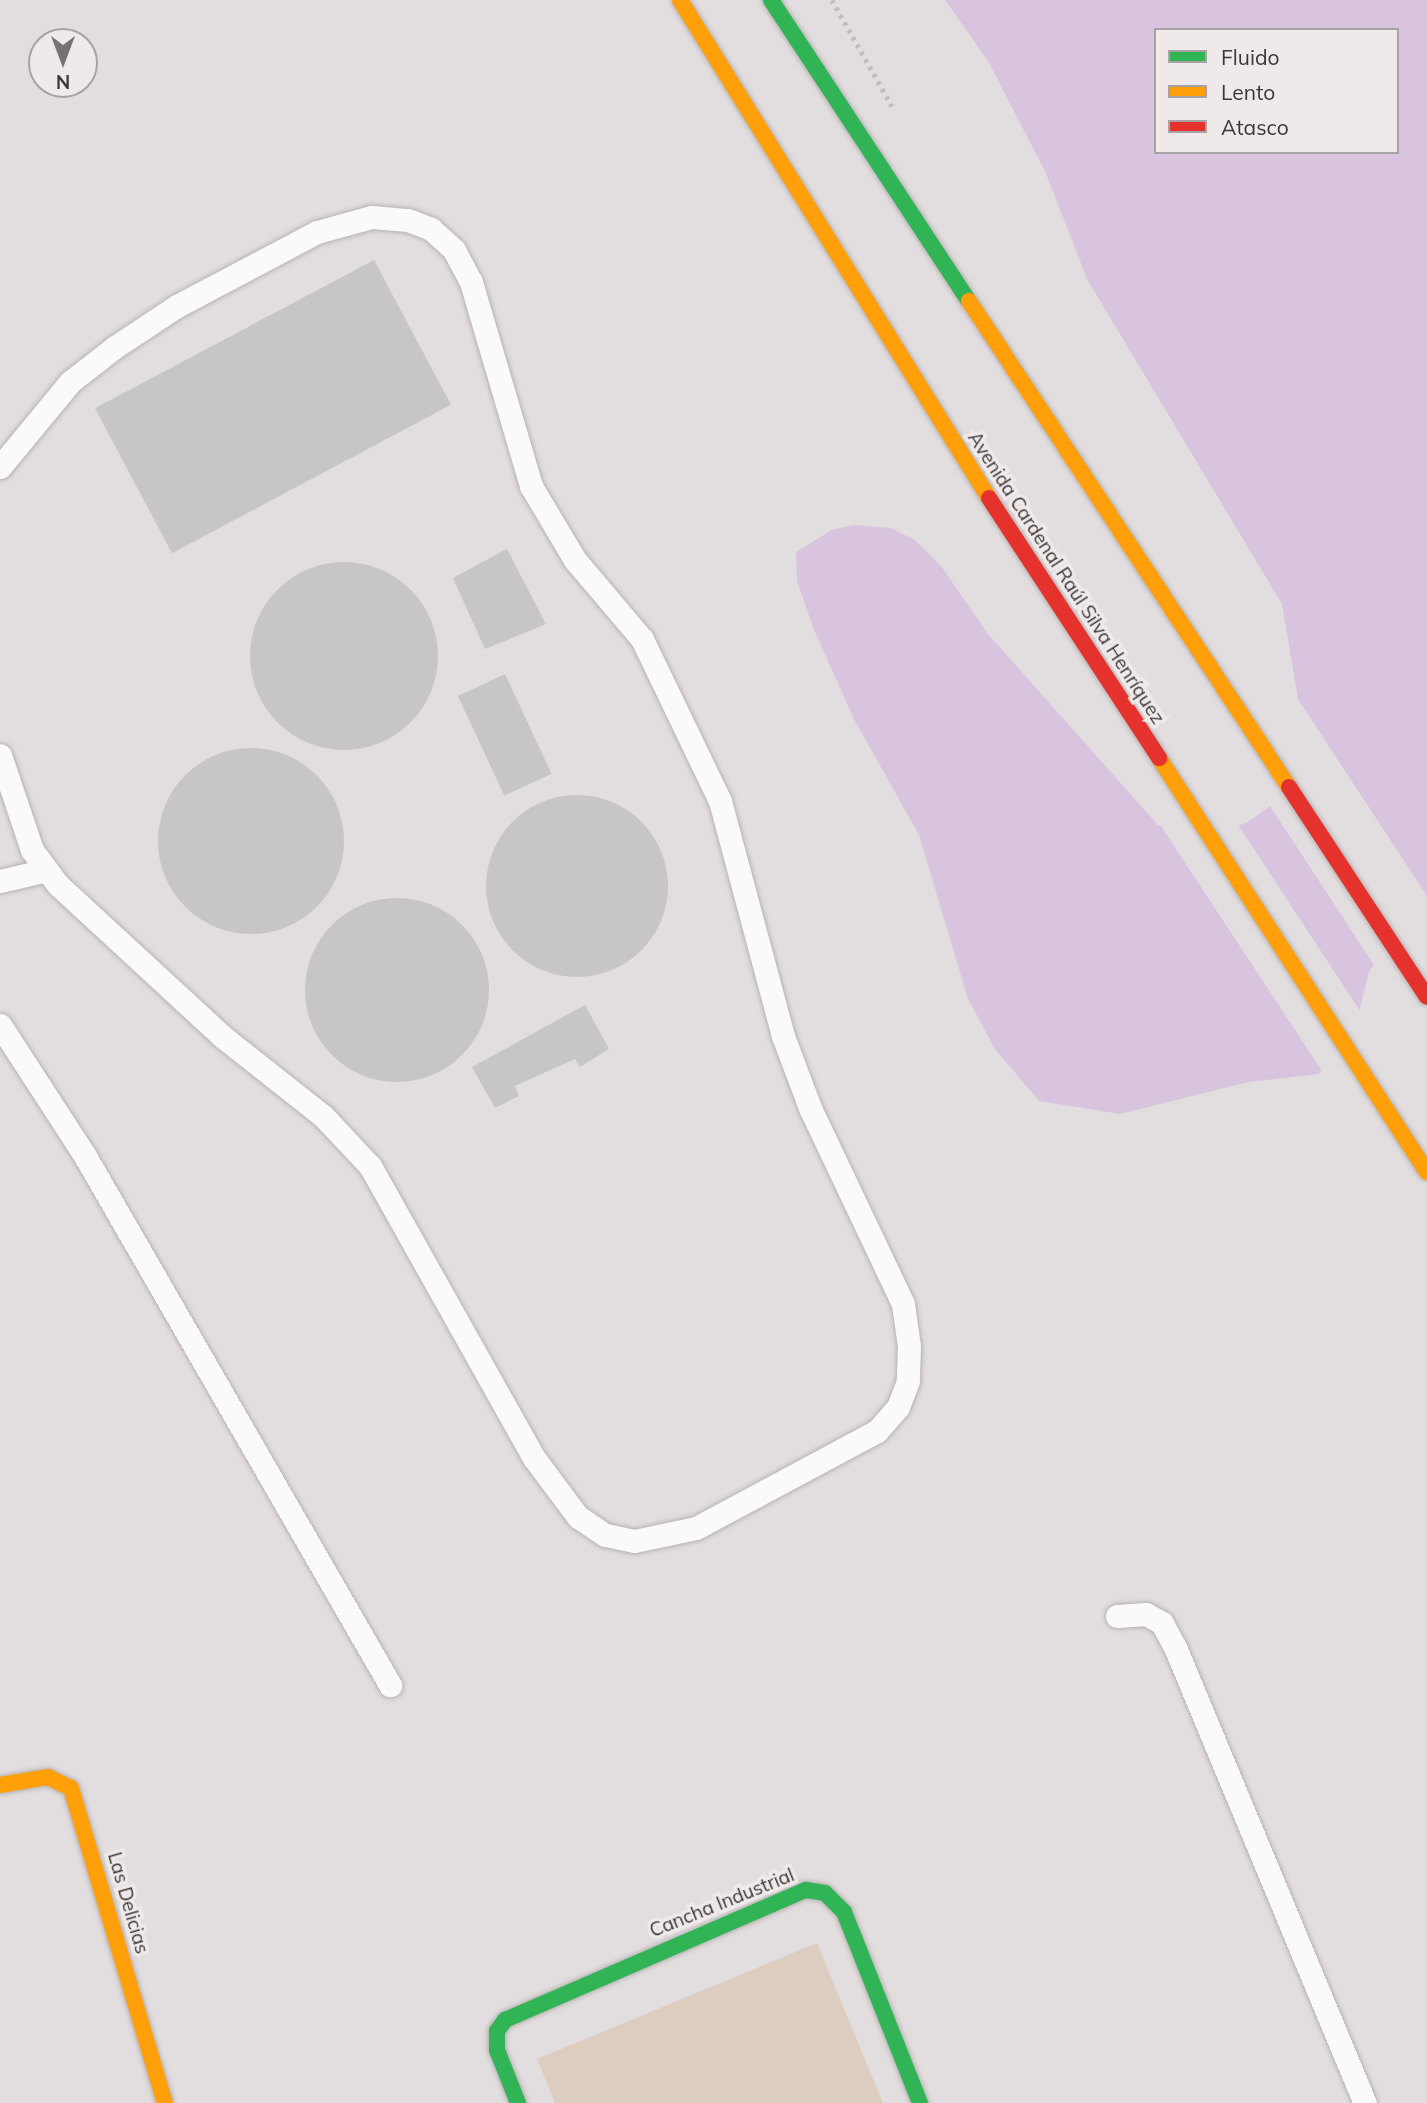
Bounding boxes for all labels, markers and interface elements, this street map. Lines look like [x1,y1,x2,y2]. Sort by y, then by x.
north arrow [28,28,98,98]
legend [1154,28,1399,154]
text: Fluido [1221,44,1280,70]
text: N [56,70,70,94]
text: Lento [1221,79,1275,105]
text: Atasco [1221,114,1289,140]
street label: Avenida Cardenal Raúl Silva Henríquez [963,428,1169,728]
street label: Las Delicias [103,1850,153,1956]
street label: Cancha Industrial [646,1864,798,1942]

